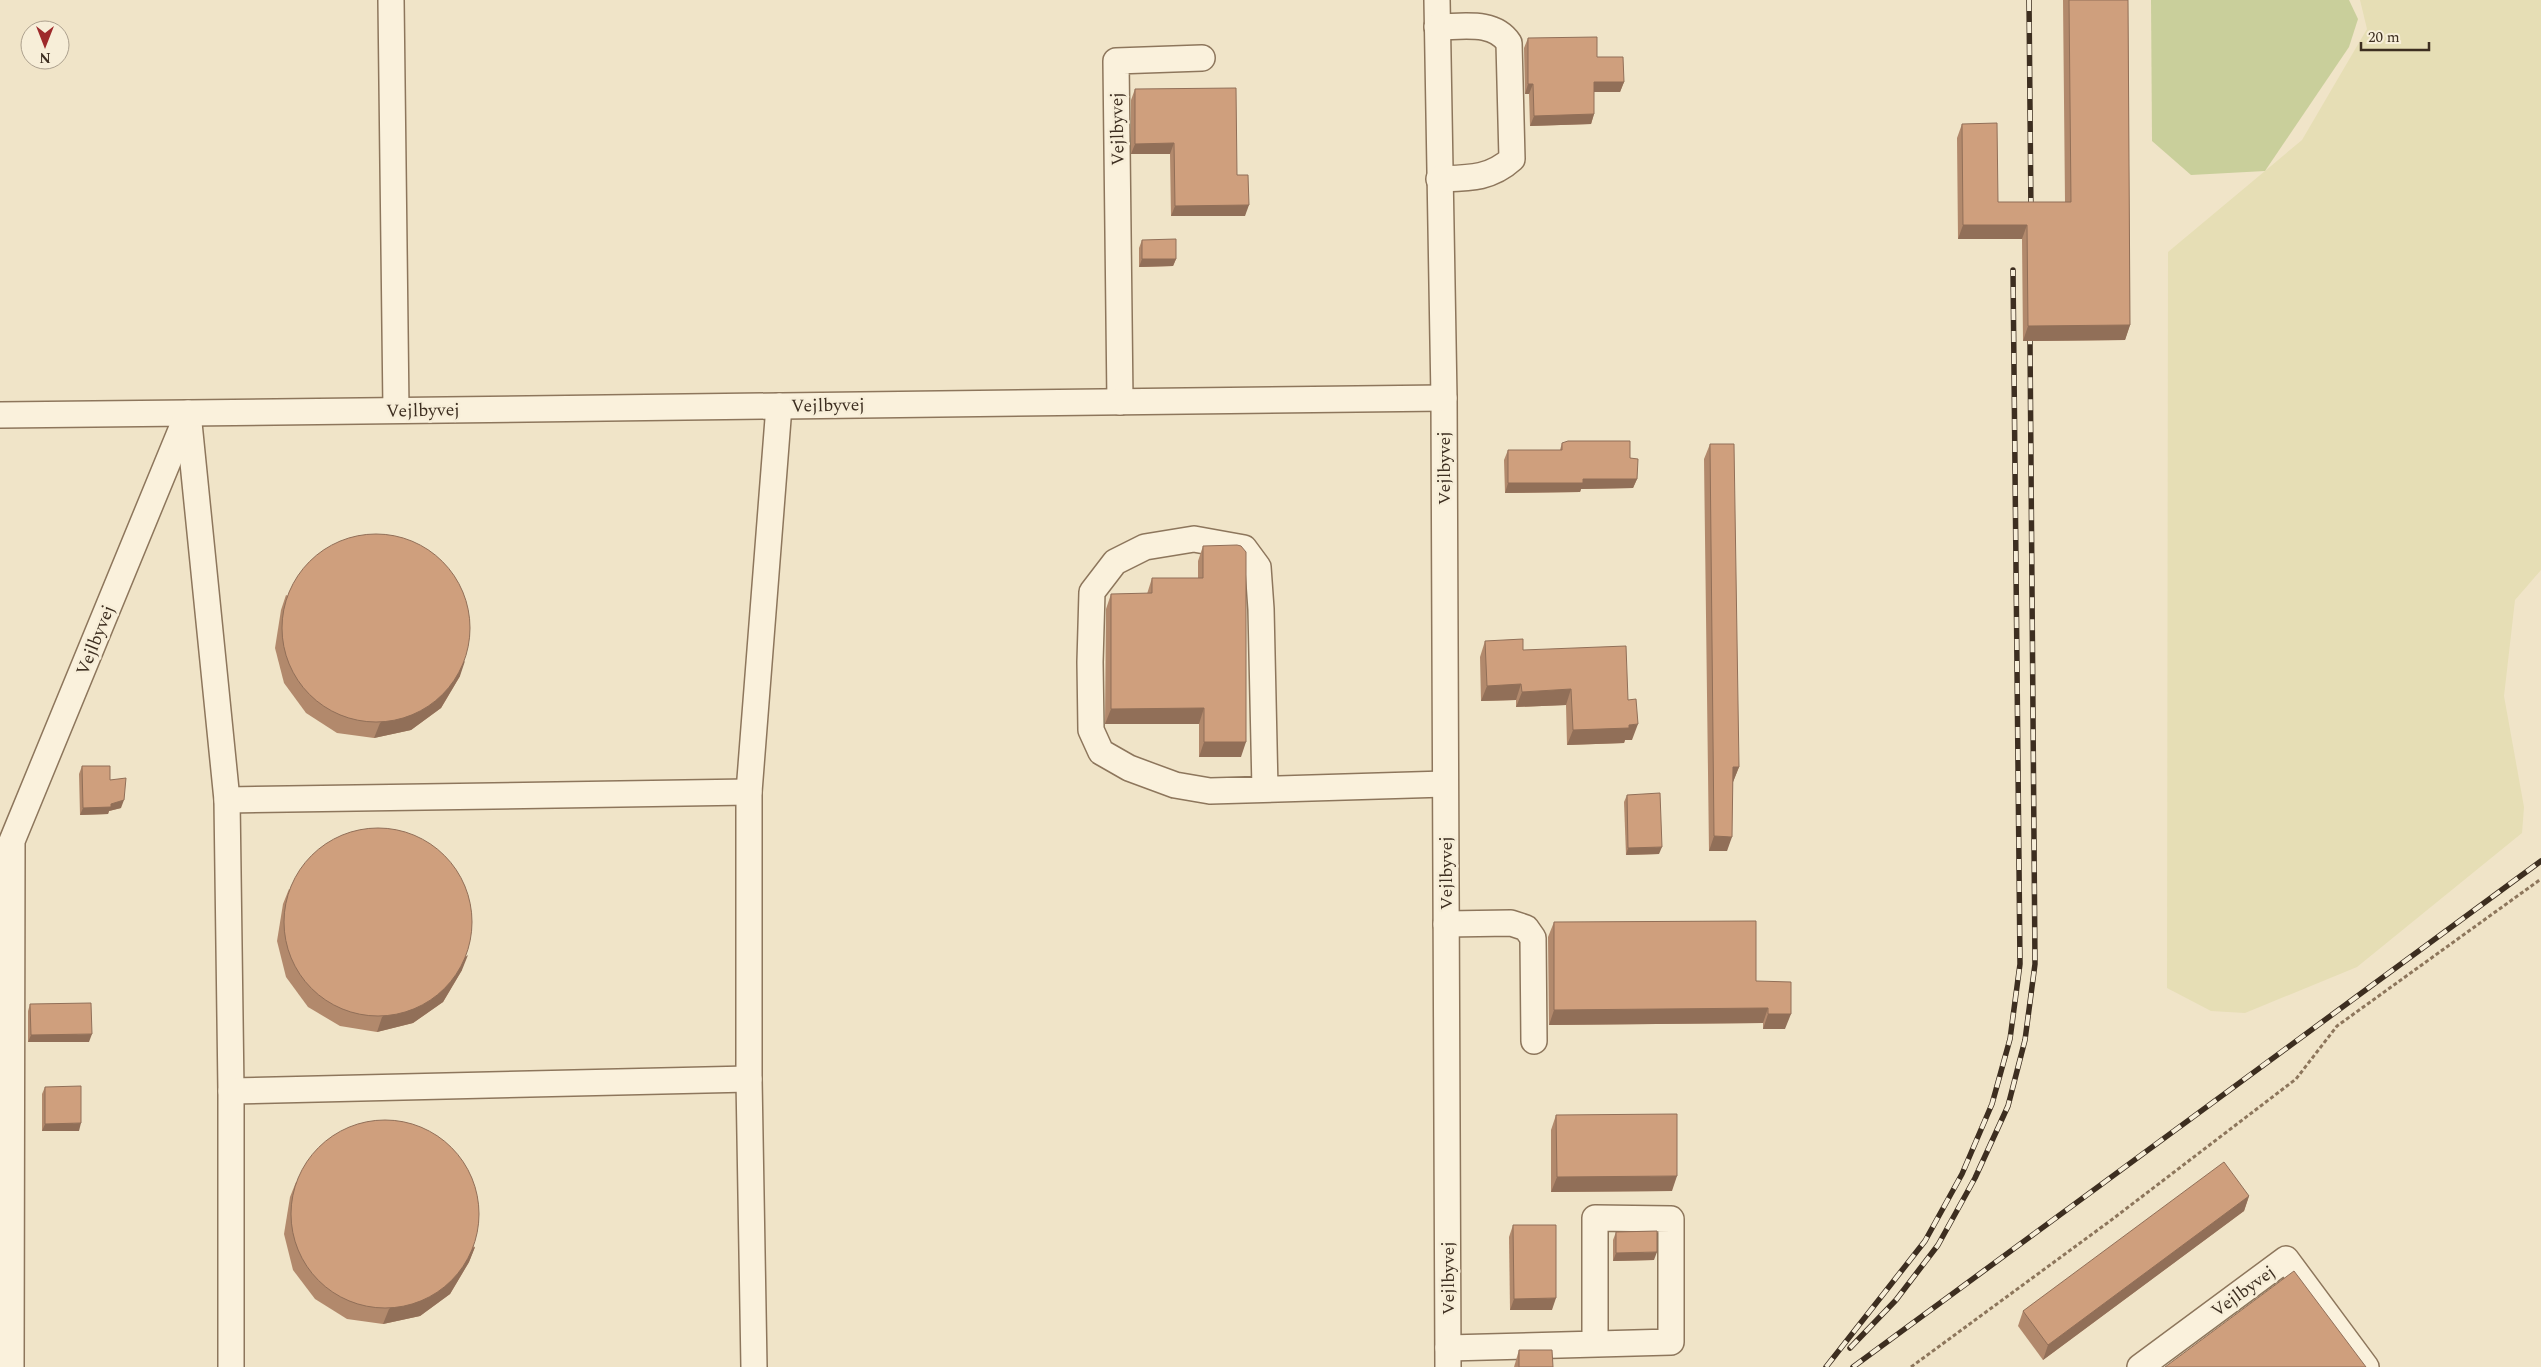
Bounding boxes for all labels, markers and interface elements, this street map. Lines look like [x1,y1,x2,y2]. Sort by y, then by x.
north arrow [20,20,70,70]
scale bar [2361,20,2428,52]
text: 20 m [2368,26,2400,49]
text: N [39,47,51,68]
street label: Vejlbyvej [1103,92,1132,166]
street label: Vejlbyvej [791,391,865,420]
street label: Vejlbyvej [386,396,460,425]
street label: Vejlbyvej [1431,431,1458,505]
street label: Vejlbyvej [69,601,122,679]
street label: Vejlbyvej [1433,836,1460,910]
street label: Vejlbyvej [1435,1241,1462,1315]
street label: Vejlbyvej [2206,1259,2281,1324]

